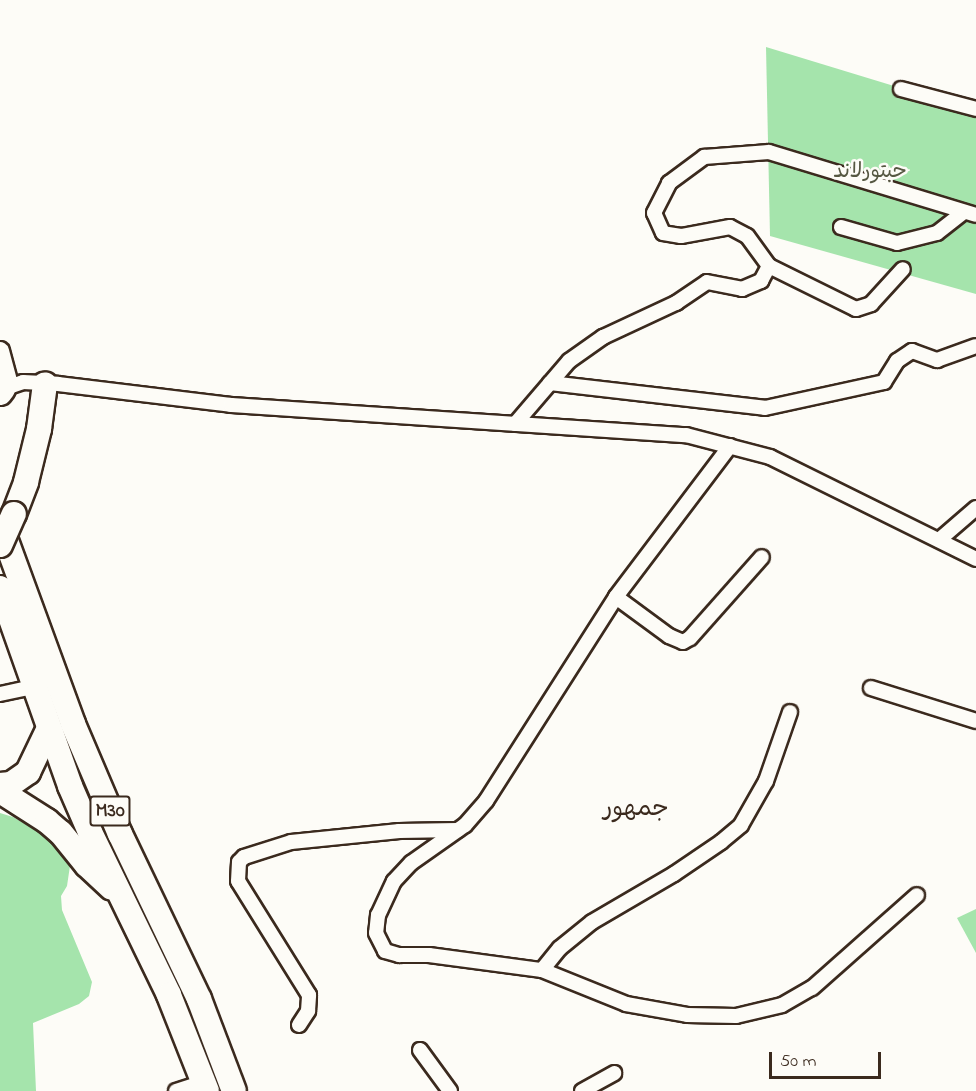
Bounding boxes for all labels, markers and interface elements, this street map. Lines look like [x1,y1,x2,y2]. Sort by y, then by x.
park label: حبتورلاند [833,159,907,185]
road number: M30 [89,794,131,828]
district label: جمهور [603,796,669,824]
scale bar [772,1040,884,1078]
text: 50 m [780,1049,817,1075]

